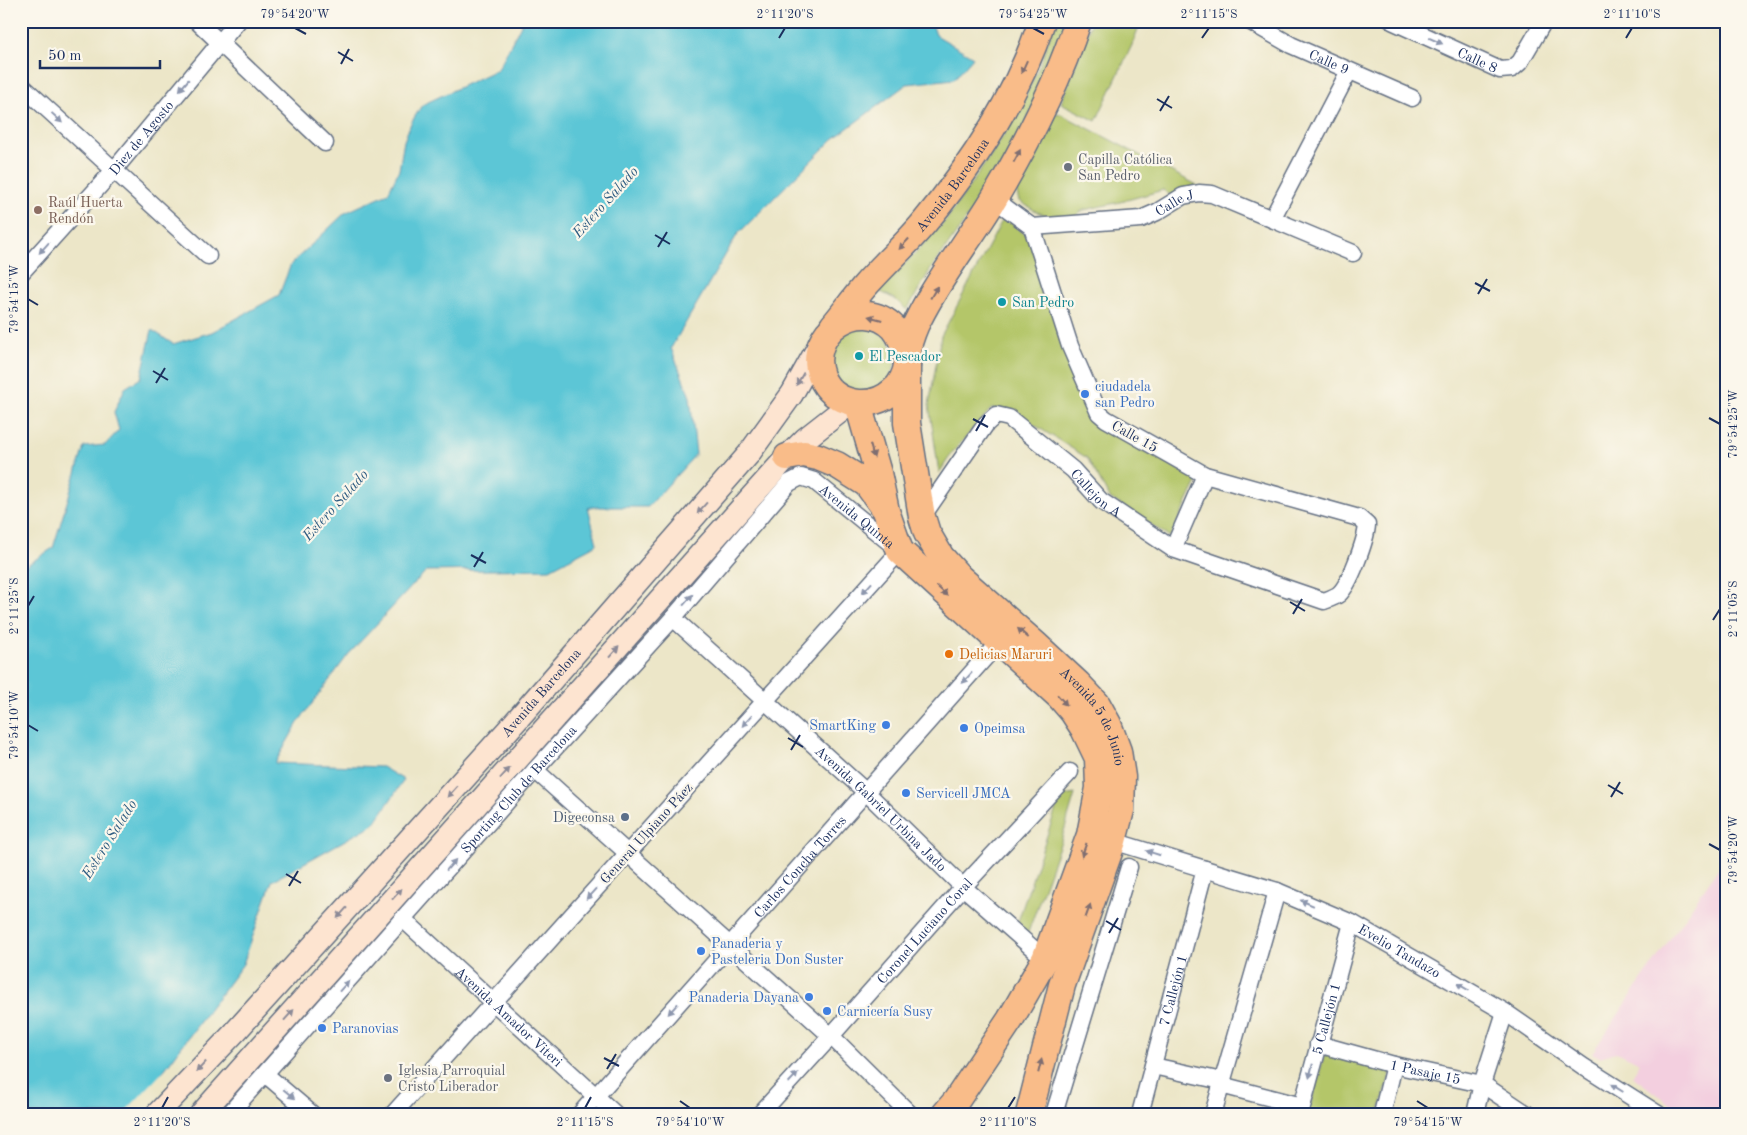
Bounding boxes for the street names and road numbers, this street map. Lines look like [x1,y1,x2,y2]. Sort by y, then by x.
street label: Calle 8 [1455,46,1499,76]
street label: Calle 9 [1307,48,1351,78]
street label: Diez de Agosto [107,98,177,178]
street label: Avenida Barcelona [914,136,992,235]
street label: Calle J [1153,188,1195,219]
street label: Calle 15 [1109,419,1160,455]
street label: Callejon A [1068,467,1124,521]
street label: Avenida Quinta [816,482,897,552]
street label: Avenida Barcelona [499,646,584,740]
street label: Avenida 5 de Junio [1057,665,1126,767]
street label: Sporting Club de Barcelona [458,723,580,856]
street label: Avenida Gabriel Urbina Jado [812,744,949,875]
street label: General Ulpiano Páez [598,781,696,887]
street label: Carlos Concha Torres [752,813,849,921]
street label: Coronel Luciano Coral [875,876,975,987]
street label: Evelio Tandazo [1356,922,1443,981]
street label: 7 Callejón 1 [1158,953,1190,1028]
street label: Avenida Amador Viteri [452,965,565,1070]
street label: 5 Callejón 1 [1311,981,1343,1056]
street label: 1 Pasaje 15 [1389,1058,1462,1087]

